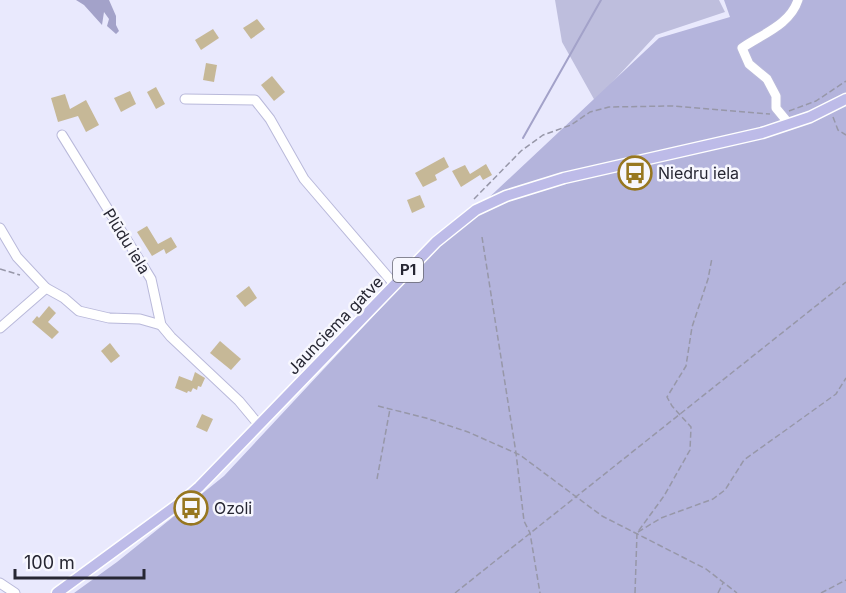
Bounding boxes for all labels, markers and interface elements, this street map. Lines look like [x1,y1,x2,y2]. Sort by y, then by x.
bus stop icon: Niedru iela [617,155,653,191]
place label: Niedru iela [658,163,739,183]
street label: Plūdu iela [99,205,155,277]
road number: P1 [393,258,423,282]
street label: Jaunciema gatve [283,272,387,378]
bus stop icon: Ozoli [173,490,209,526]
place label: Ozoli [214,498,252,518]
scale bar [15,542,144,580]
text: 100 m [24,552,75,573]

